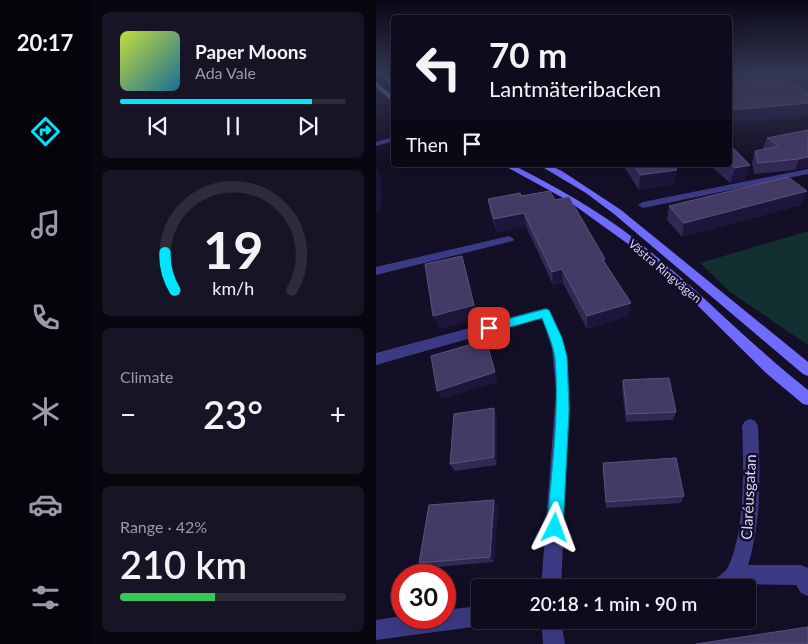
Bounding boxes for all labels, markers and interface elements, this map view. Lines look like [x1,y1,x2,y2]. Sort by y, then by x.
text: 20:17 [17,29,73,56]
text: 70 m [489,33,567,75]
icon: left [406,35,471,100]
text: Paper Moons [195,40,307,63]
text: Ada Vale [195,63,256,82]
text: Lantmäteribacken [489,75,661,102]
icon: previous [144,112,172,140]
icon: pause [219,112,247,140]
icon: next [294,112,322,140]
icon: directions [28,114,63,149]
icon: arrive [458,130,486,158]
text: Then [406,133,448,156]
icon: music [28,207,63,242]
text: 19 [203,218,263,280]
street label: Västra Ringvägen [625,236,705,306]
text: km/h [212,277,254,299]
icon: phone [28,300,63,335]
pin [468,307,510,349]
icon: arrive [475,314,503,342]
text: Climate [120,367,173,386]
text: 23° [203,391,263,437]
icon: climate [28,394,63,429]
text: − [120,397,136,431]
text: + [330,397,346,431]
street label: Claréusgatan [737,454,759,540]
icon: car [28,487,63,522]
position arrow [528,501,580,553]
text: Range · 42% [120,517,207,536]
text: 210 km [120,541,247,587]
speed limit sign: 30 [391,564,456,629]
icon: filters [28,580,63,615]
text: 20:18 · 1 min · 90 m [530,592,697,615]

